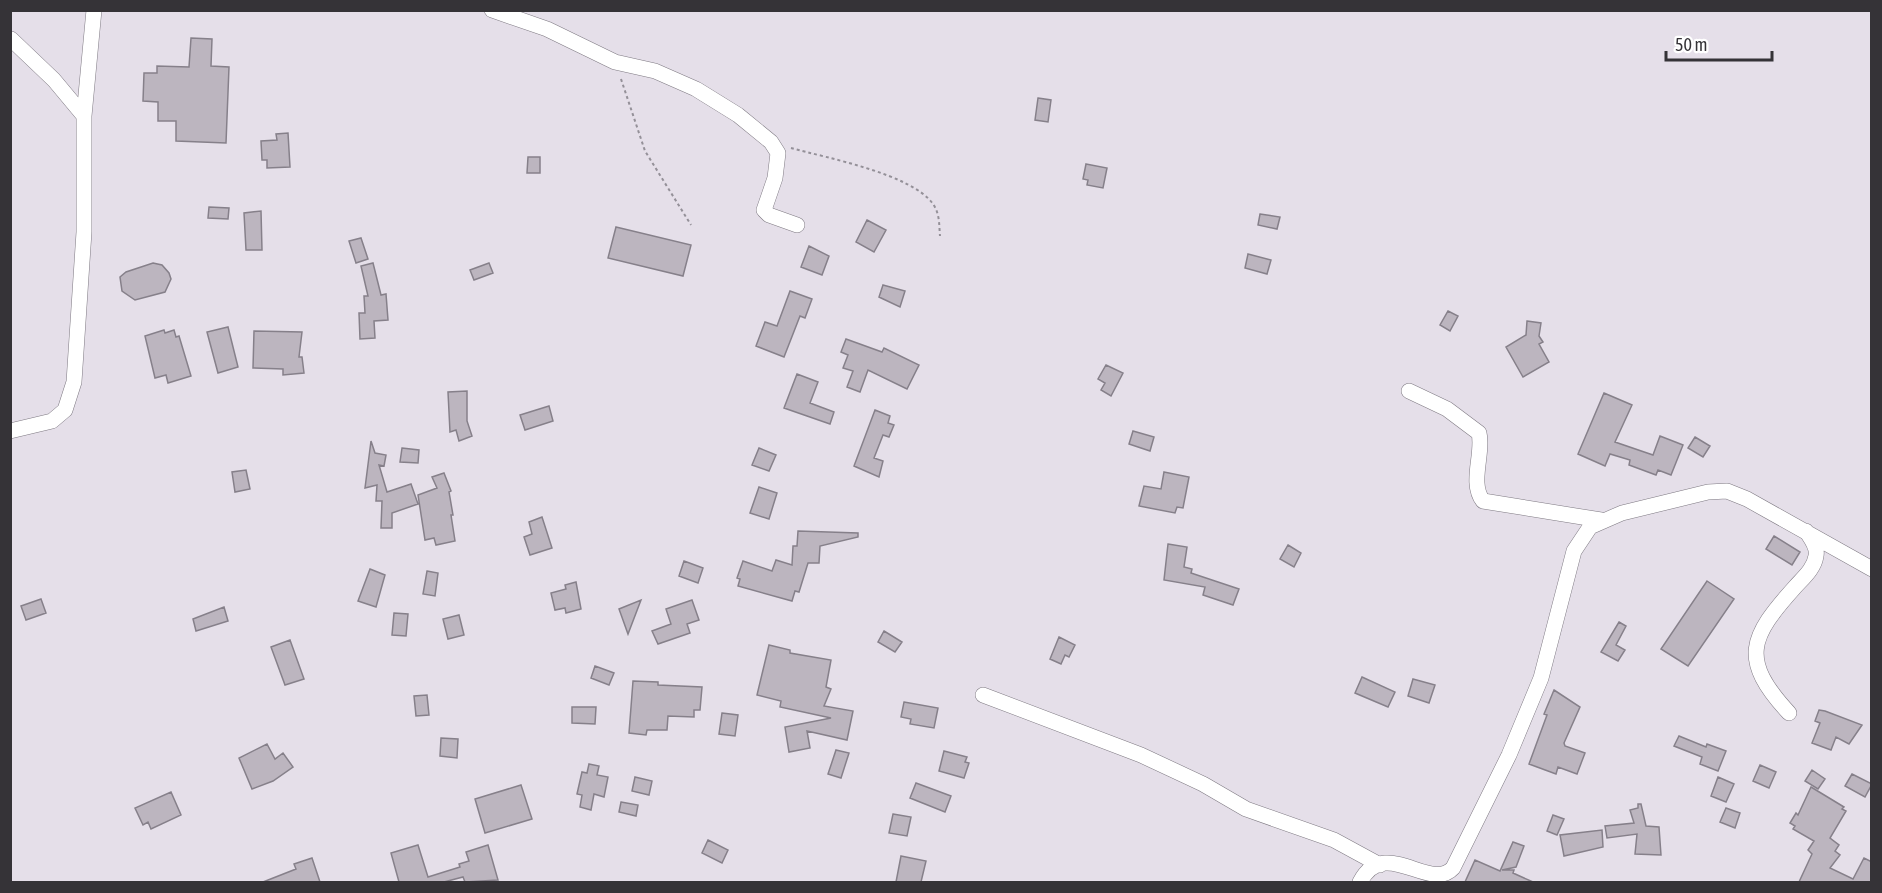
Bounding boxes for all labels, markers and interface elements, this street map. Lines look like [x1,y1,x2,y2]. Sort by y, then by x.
scale bar [1666,24,1772,62]
text: 50 m [1675,34,1707,55]

